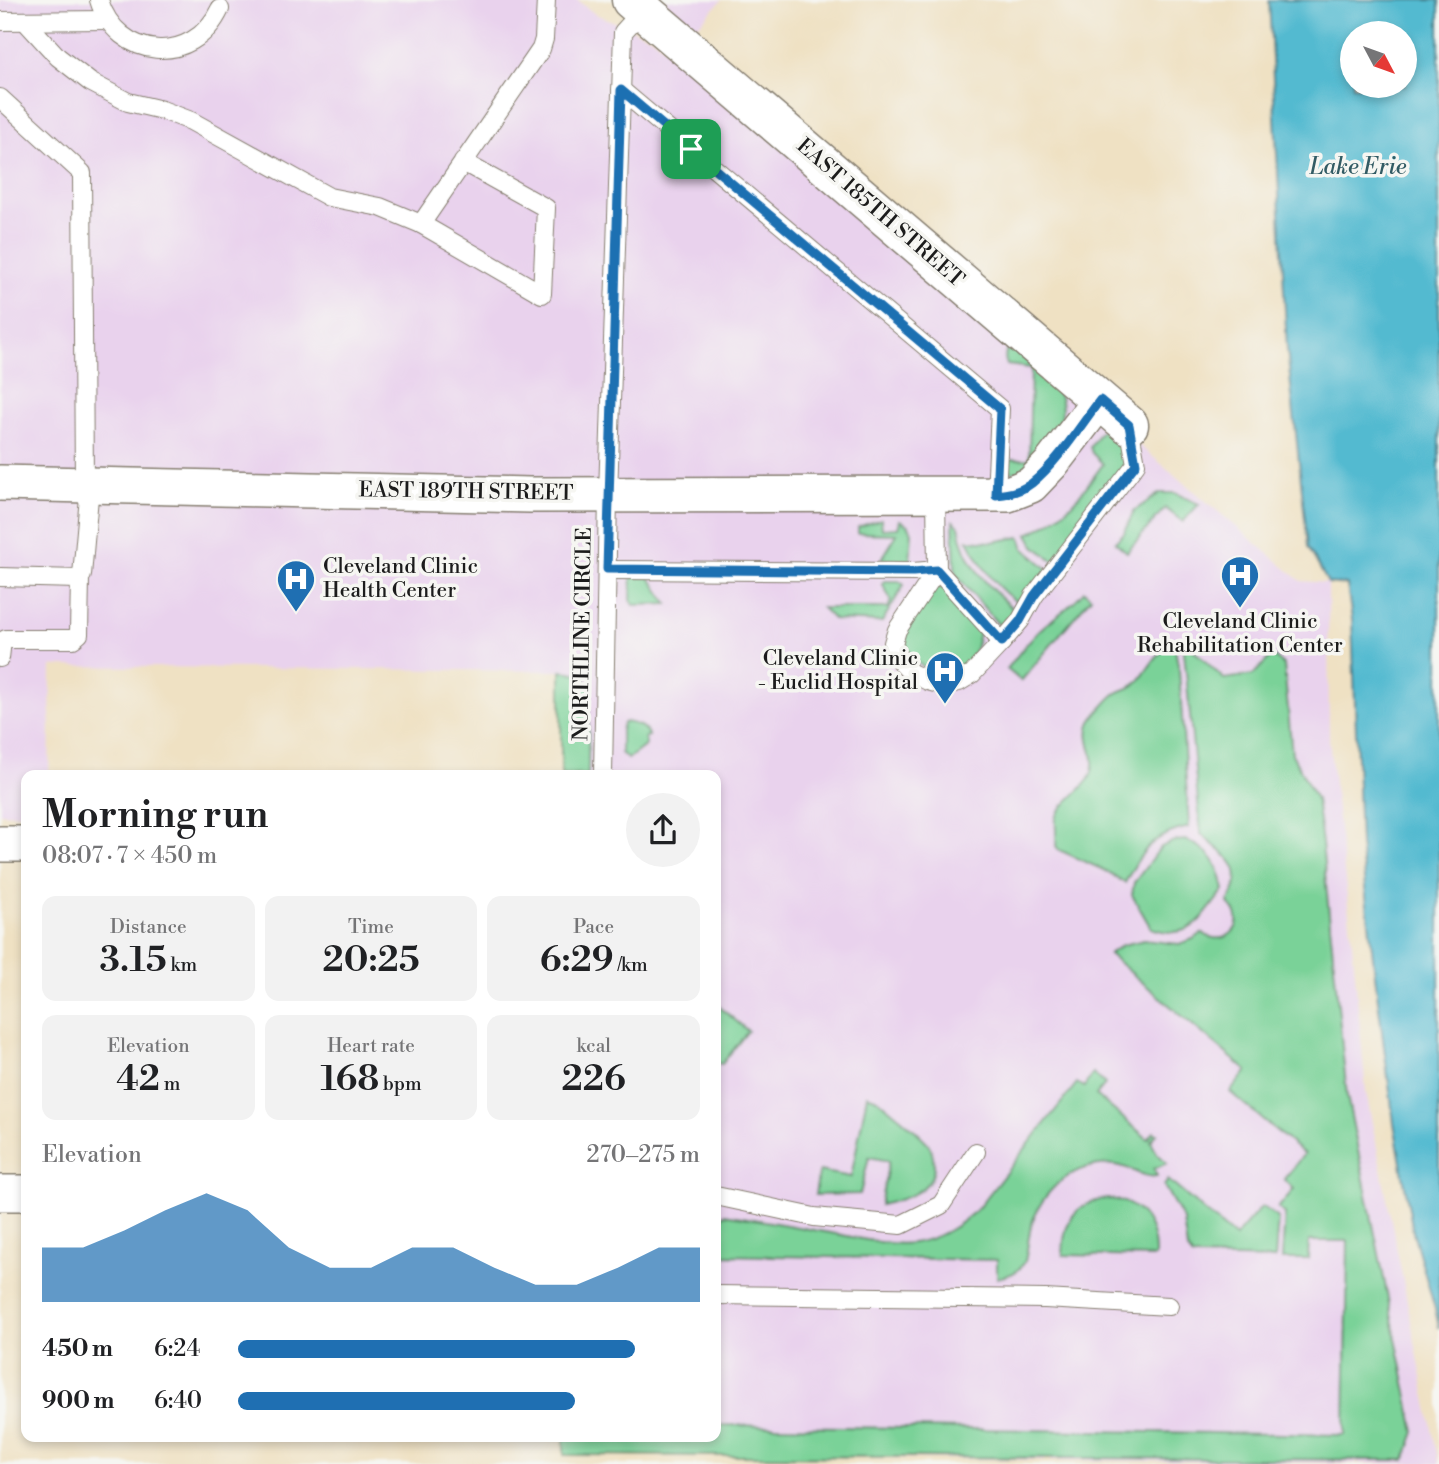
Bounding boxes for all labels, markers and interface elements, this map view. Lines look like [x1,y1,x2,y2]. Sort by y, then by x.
north arrow [1340,21,1418,98]
map controls [1340,21,1417,98]
pin [661,119,721,179]
icon: arrive [672,130,710,168]
street label: EAST 185TH STREET [791,133,969,293]
water label: Lake Erie [1308,153,1407,181]
street label: EAST 189TH STREET [358,477,574,507]
street label: NORTHLINE CIRCLE [568,527,598,741]
place label: Cleveland Clinic Health Center [323,554,478,604]
hospital icon: Cleveland Clinic Rehabilitation Center [1219,554,1261,609]
hospital icon: Cleveland Clinic Health Center [275,558,317,613]
place label: Cleveland Clinic Rehabilitation Center [1137,609,1343,659]
place label: Cleveland Clinic - Euclid Hospital [758,646,918,696]
hospital icon: Cleveland Clinic - Euclid Hospital [924,650,966,705]
text: Morning run [42,792,268,839]
button: share [626,793,700,867]
text: 08:07 · 7 × 450 m [42,842,217,870]
text: Distance [110,915,187,939]
text: Time [348,915,394,939]
text: Pace [573,915,614,939]
text: 3.15 [100,939,167,982]
text: 20:25 [322,939,420,982]
text: 6:29 [540,939,614,982]
text: km [167,953,197,977]
text: /km [614,953,648,977]
text: Elevation [107,1034,189,1058]
text: Heart rate [327,1034,415,1058]
text: kcal [576,1034,611,1058]
text: 42 [116,1058,160,1101]
text: 168 [320,1058,379,1101]
text: 226 [562,1058,626,1101]
text: m [160,1072,181,1096]
text: bpm [379,1072,422,1096]
text: Elevation [42,1141,142,1169]
text: 270–275 m [587,1141,700,1169]
text: 450 m [42,1335,113,1363]
text: 6:24 [154,1335,200,1363]
text: 900 m [42,1387,115,1415]
text: 6:40 [154,1387,202,1415]

